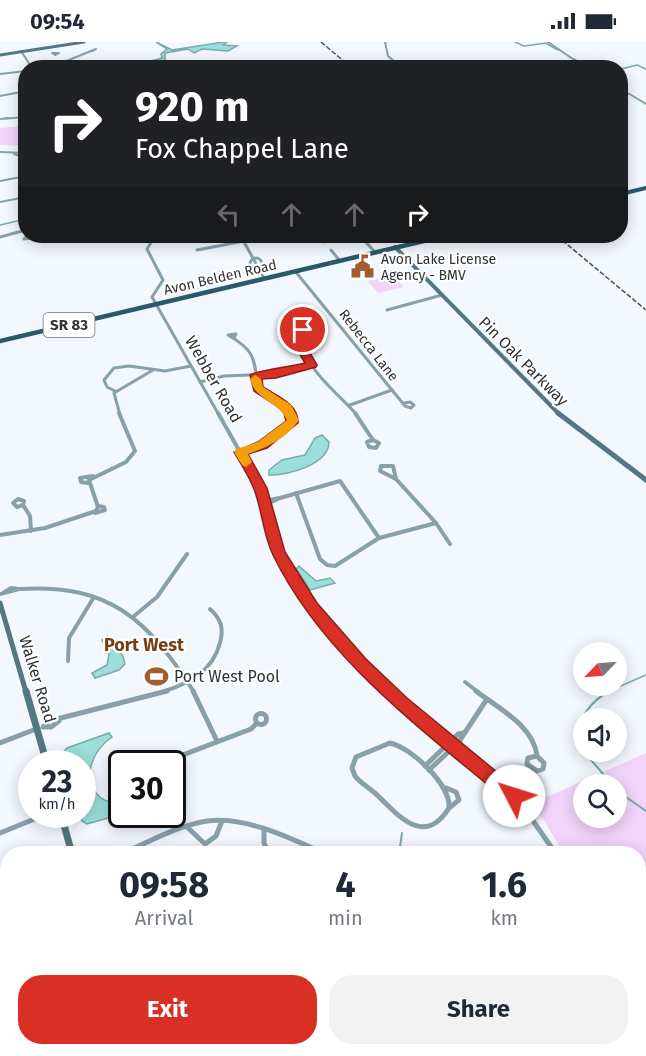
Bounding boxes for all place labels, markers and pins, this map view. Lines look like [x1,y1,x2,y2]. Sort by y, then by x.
place label: Avon Lake License Agency - BMV [381,251,496,284]
public building icon: Avon Lake License Agency - BMV [350,254,376,280]
pin [277,304,328,355]
sports icon: Port West Pool [143,663,169,689]
place label: Port West Pool [174,667,280,686]

